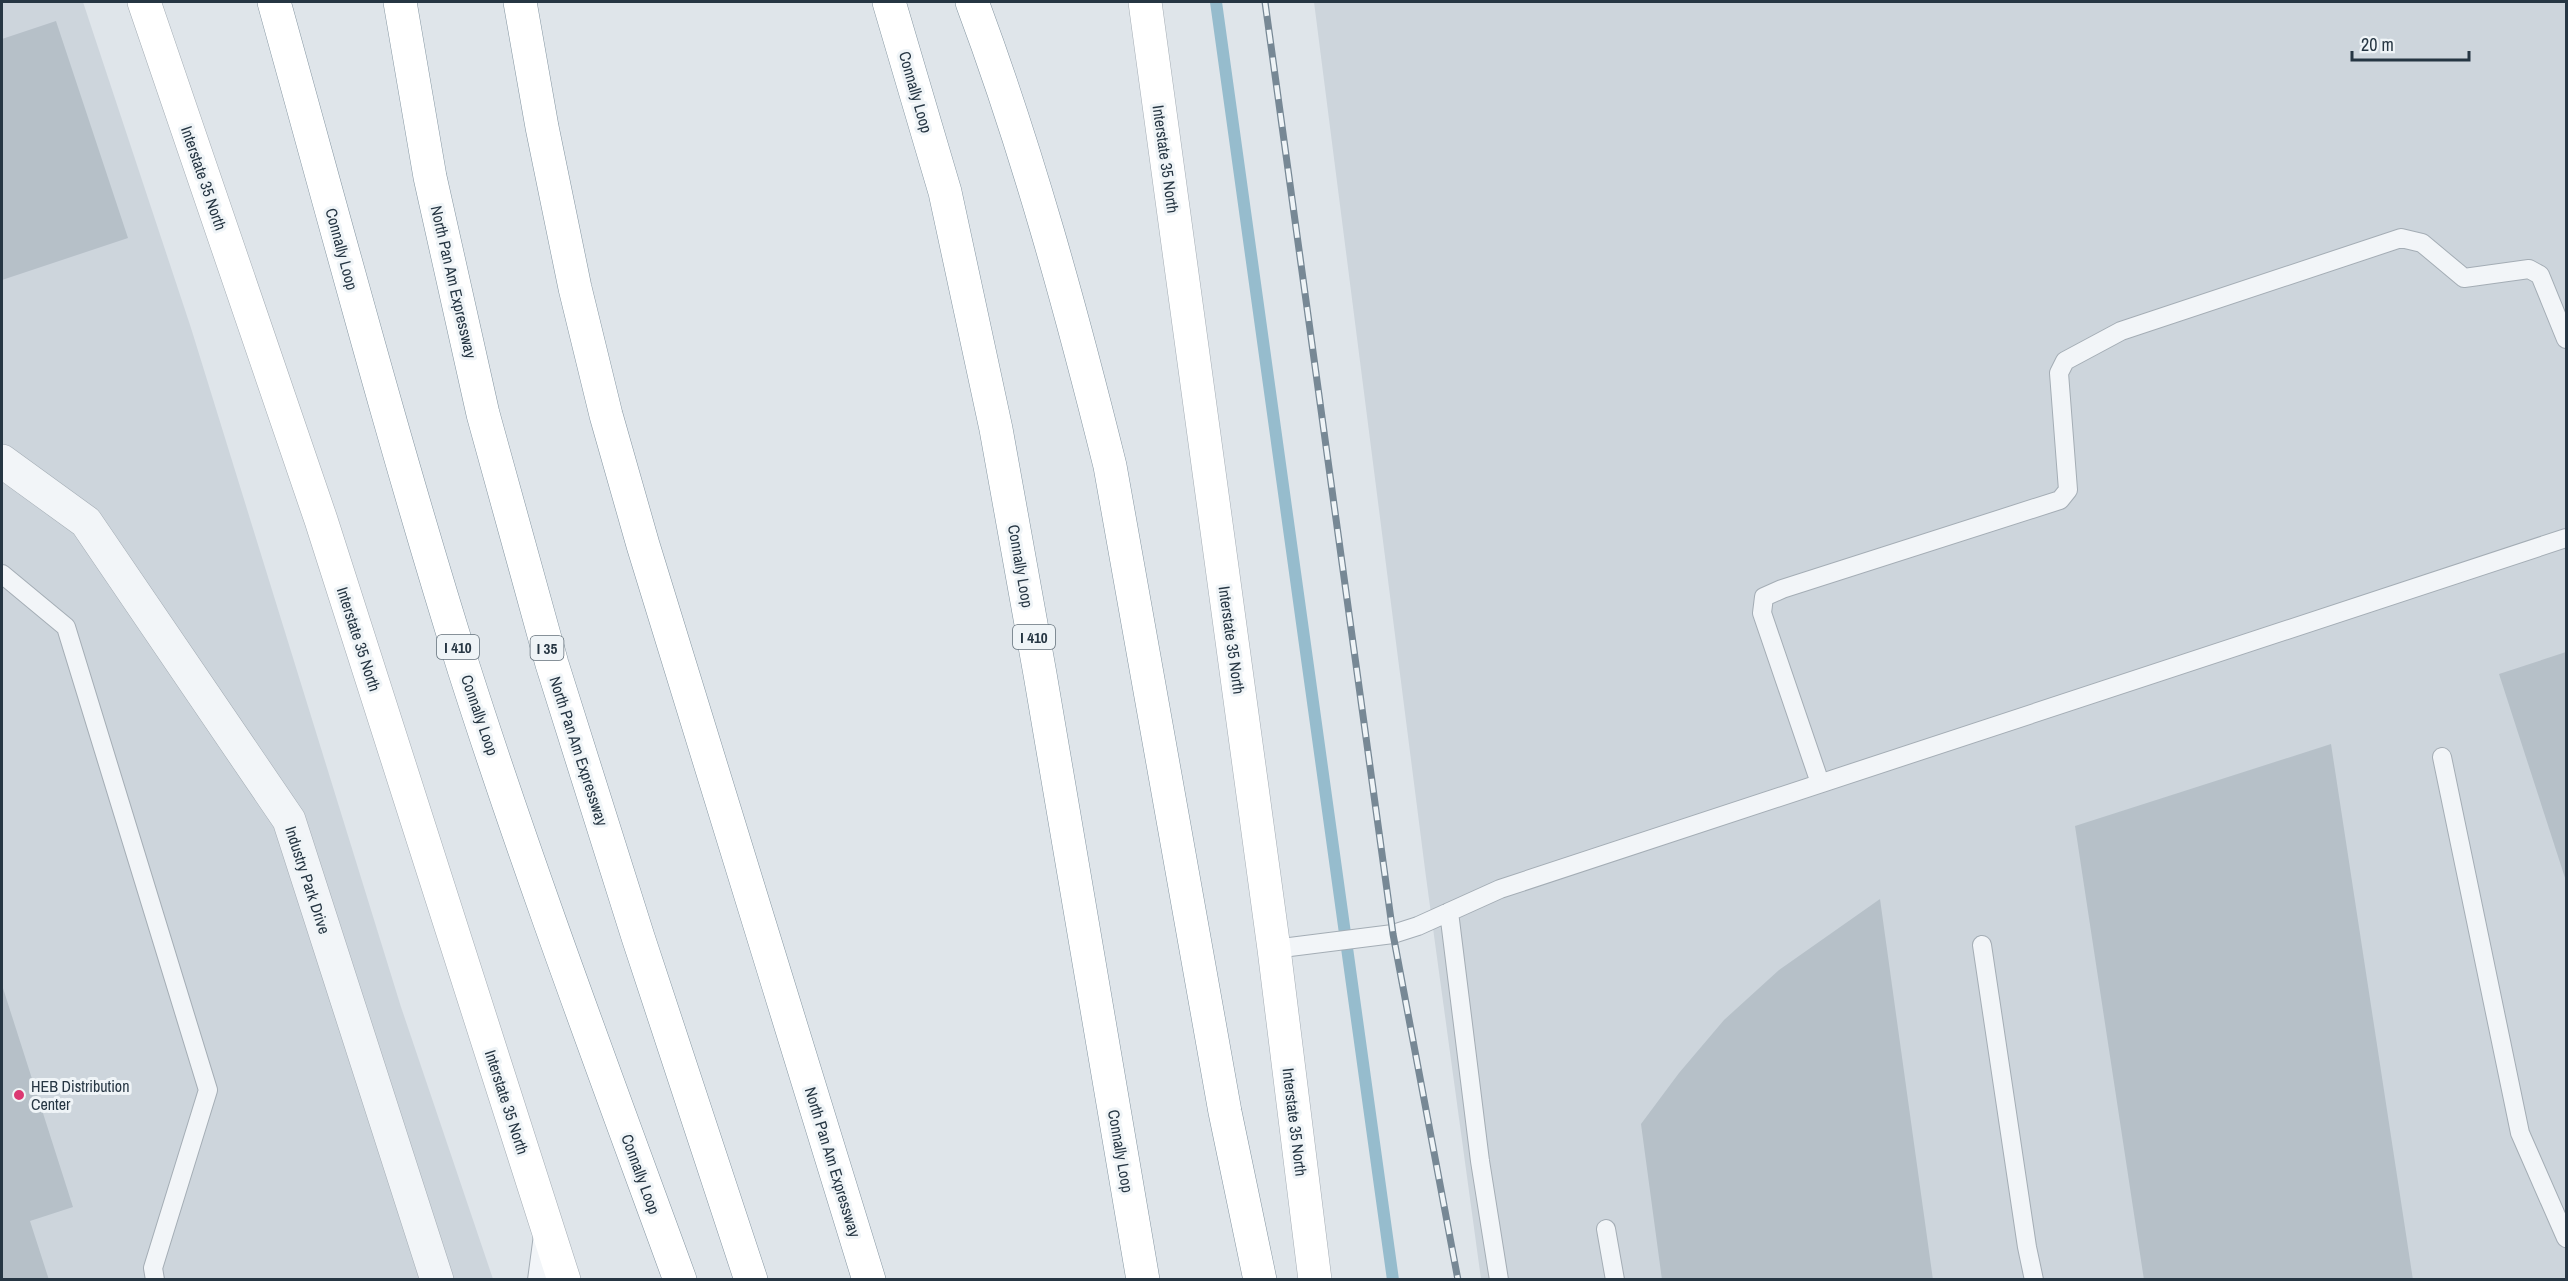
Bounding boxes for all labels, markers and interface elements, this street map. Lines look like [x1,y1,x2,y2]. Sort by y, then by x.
scale bar [2352,24,2469,62]
text: 20 m [2361,32,2394,57]
street label: Connally Loop [894,49,938,135]
street label: Interstate 35 North [1148,104,1184,214]
street label: Interstate 35 North [176,123,232,233]
street label: North Pan Am Expressway [426,203,482,361]
street label: Connally Loop [321,206,363,292]
street label: Connally Loop [1003,523,1039,609]
street label: Interstate 35 North [332,584,386,694]
street label: Interstate 35 North [1214,585,1250,695]
road number: I 410 [1013,625,1055,649]
road number: I 410 [437,635,479,659]
road number: I 35 [530,636,564,660]
street label: Connally Loop [456,672,504,758]
street label: North Pan Am Expressway [544,673,614,829]
street label: Industry Park Drive [280,823,336,937]
street label: Interstate 35 North [480,1047,534,1157]
street label: Interstate 35 North [1277,1067,1313,1177]
place label: HEB Distribution Center [31,1075,129,1115]
street label: North Pan Am Expressway [800,1084,866,1240]
marker: HEB Distribution Center [12,1088,26,1102]
street label: Connally Loop [1103,1108,1139,1194]
street label: Connally Loop [616,1131,666,1217]

